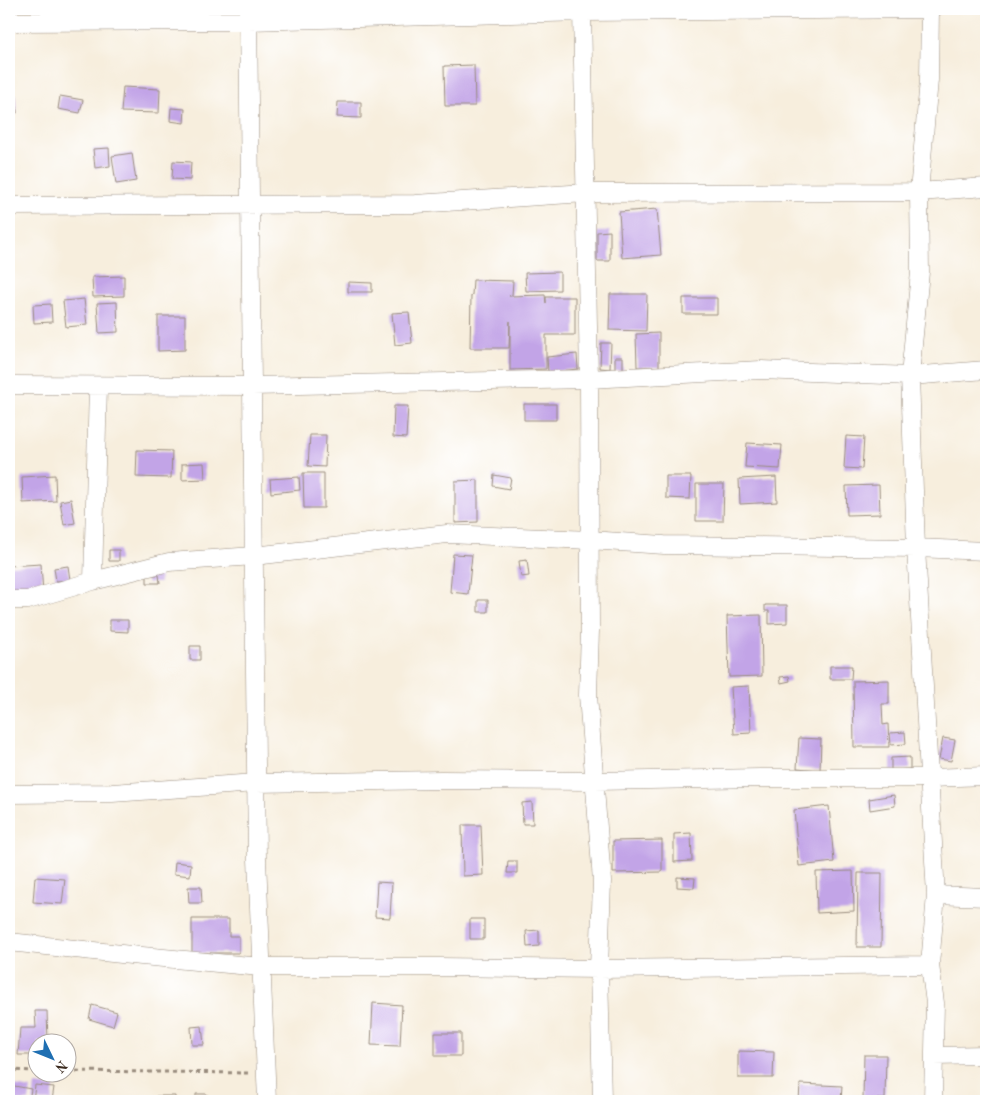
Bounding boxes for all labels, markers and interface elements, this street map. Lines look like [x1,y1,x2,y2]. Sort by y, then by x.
north arrow [28,1032,78,1082]
text: N [52,1057,70,1075]

